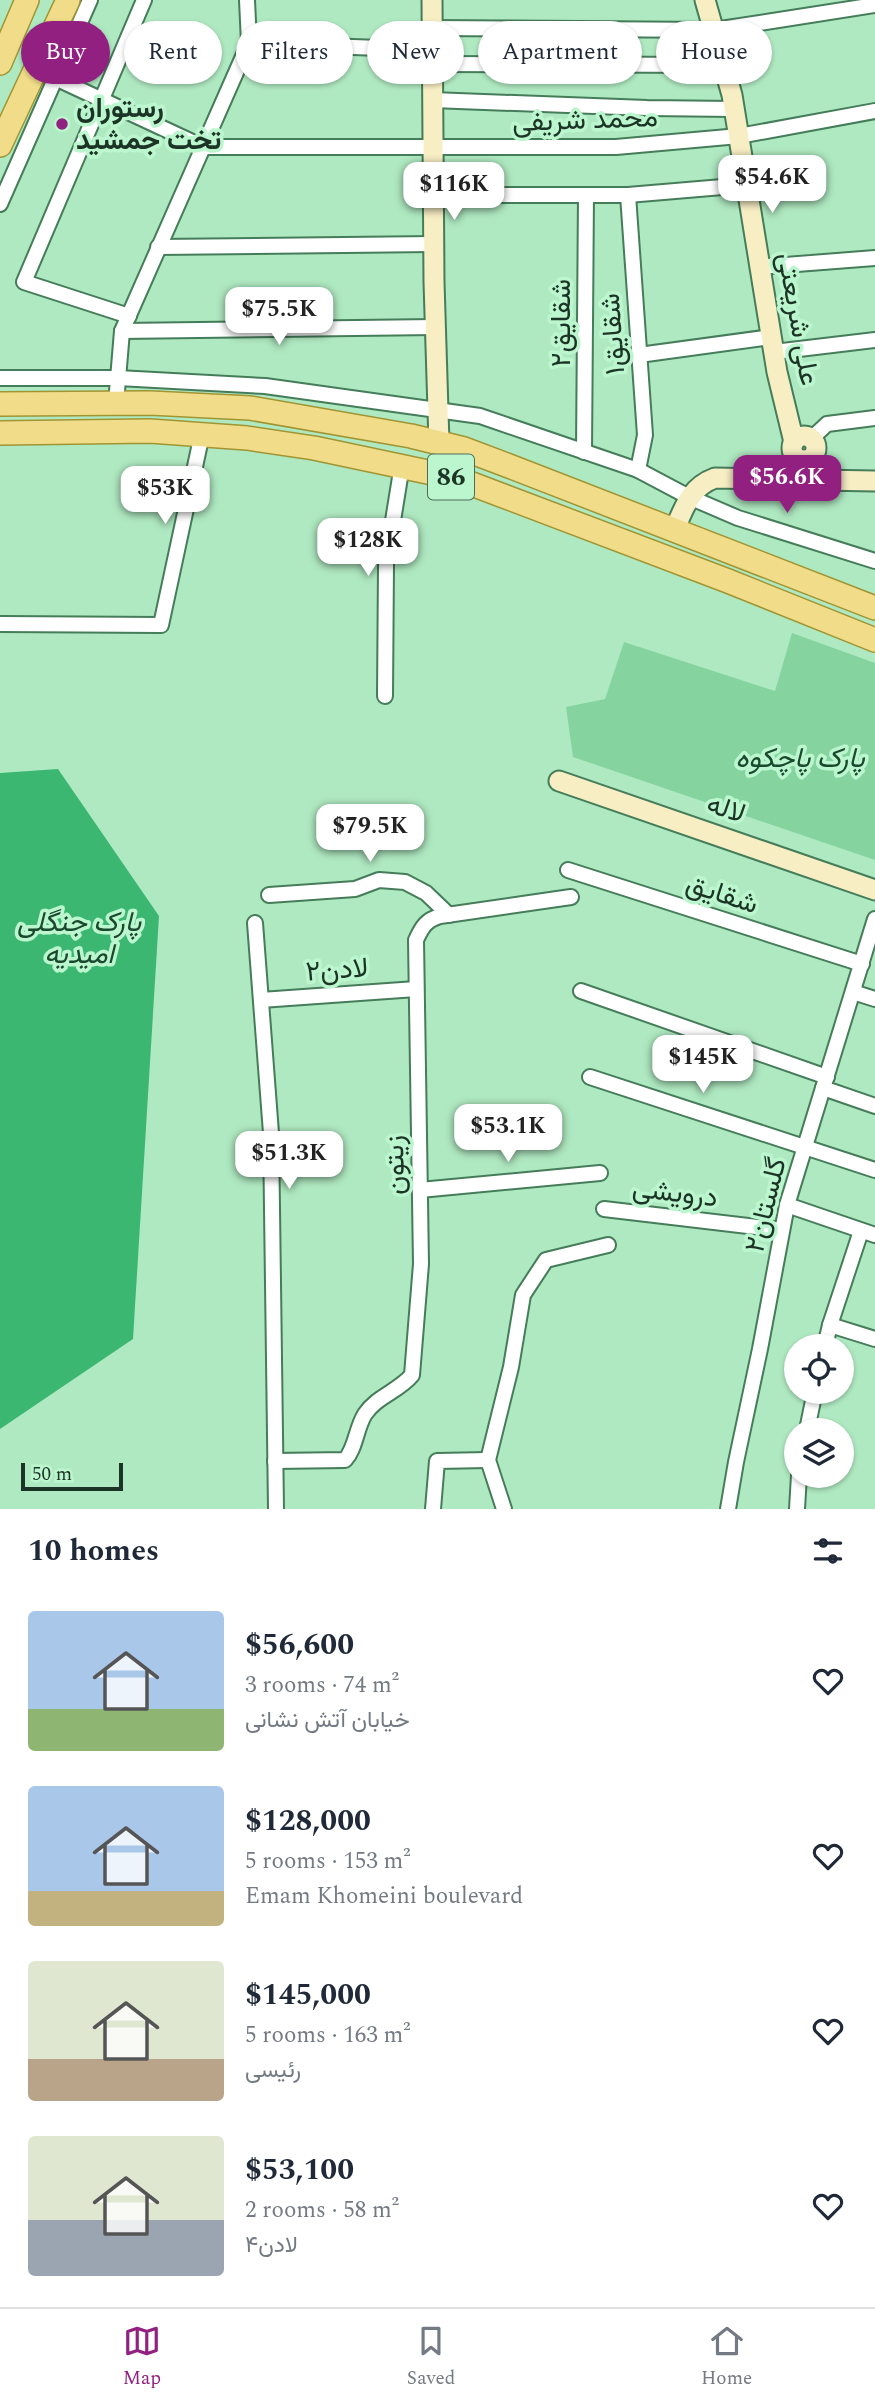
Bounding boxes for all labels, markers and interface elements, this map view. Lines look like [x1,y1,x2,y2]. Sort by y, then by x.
chip: Buy [21,21,110,84]
chip: Rent [124,21,222,84]
chip: Filters [236,21,353,84]
chip: New [367,21,464,84]
chip: Apartment [478,21,642,84]
chip: House [656,21,772,84]
place label: رستوران تخت جمشید [76,87,221,162]
street label: محمد شریفی [511,96,659,144]
marker: رستوران تخت جمشید [54,116,70,132]
pin: $54.6K [715,156,829,215]
text: $54.6K [734,160,810,195]
pin: $116K [405,162,503,222]
text: $116K [419,167,489,202]
street label: علی شریعتی [765,249,831,389]
street label: شقایق۲ [540,279,583,367]
pin: $75.5K [222,288,336,347]
text: $75.5K [241,292,317,327]
street label: شقایق۱ [589,292,637,376]
road number: 86 [428,454,474,499]
pin: $56.6K [730,456,844,515]
text: $56.6K [749,460,825,495]
pin: $53K [124,466,206,526]
text: $53K [137,471,193,506]
pin: $128K [319,518,417,578]
text: $128K [333,523,403,558]
park label: پارک پاچکوه [736,737,866,780]
street label: لاله [701,782,751,836]
pin: $79.5K [313,804,427,864]
text: $79.5K [332,809,408,844]
street label: شقایق [680,862,764,926]
park label: پارک جنگلی امیدیه [17,901,142,976]
street label: لادن۲ [304,946,370,994]
pin: $145K [654,1036,752,1095]
text: $145K [668,1040,738,1075]
pin: $53.1K [451,1104,565,1164]
text: $53.1K [470,1109,546,1144]
pin: $51.3K [232,1132,346,1191]
street label: زیتون [373,1135,417,1195]
text: $51.3K [251,1136,327,1171]
street label: گلستان۲ [733,1153,799,1257]
street label: درویشی [630,1166,720,1220]
map controls [784,1334,854,1488]
button: locate [784,1334,854,1404]
button: layers [784,1418,854,1488]
scale bar [21,1460,122,1492]
text: 50 m [32,1460,72,1489]
text: 10 homes [28,1528,159,1574]
icon: filters [809,1532,847,1570]
text: $56,600 [245,1622,354,1668]
icon: home [84,1639,168,1723]
icon: heart [809,1662,847,1700]
text: 3 rooms · 74 m² [245,1668,399,1703]
text: خیابان آتش نشانی [245,1703,410,1738]
text: $128,000 [245,1798,371,1844]
icon: home [84,1814,168,1898]
icon: heart [809,1837,847,1875]
text: 5 rooms · 153 m² [245,1844,411,1879]
text: Emam Khomeini boulevard [245,1879,523,1914]
text: $145,000 [245,1972,371,2018]
icon: home [84,1989,168,2073]
icon: heart [809,2012,847,2050]
text: 5 rooms · 163 m² [245,2018,411,2053]
text: رئیسی [245,2053,301,2088]
text: $53,100 [245,2147,354,2193]
icon: home [84,2164,168,2248]
icon: heart [809,2187,847,2225]
text: 2 rooms · 58 m² [245,2193,399,2228]
text: لادن۴ [245,2228,298,2263]
tab: Map [123,2322,161,2393]
tab: Saved [407,2322,455,2393]
tab: Home [701,2322,752,2393]

